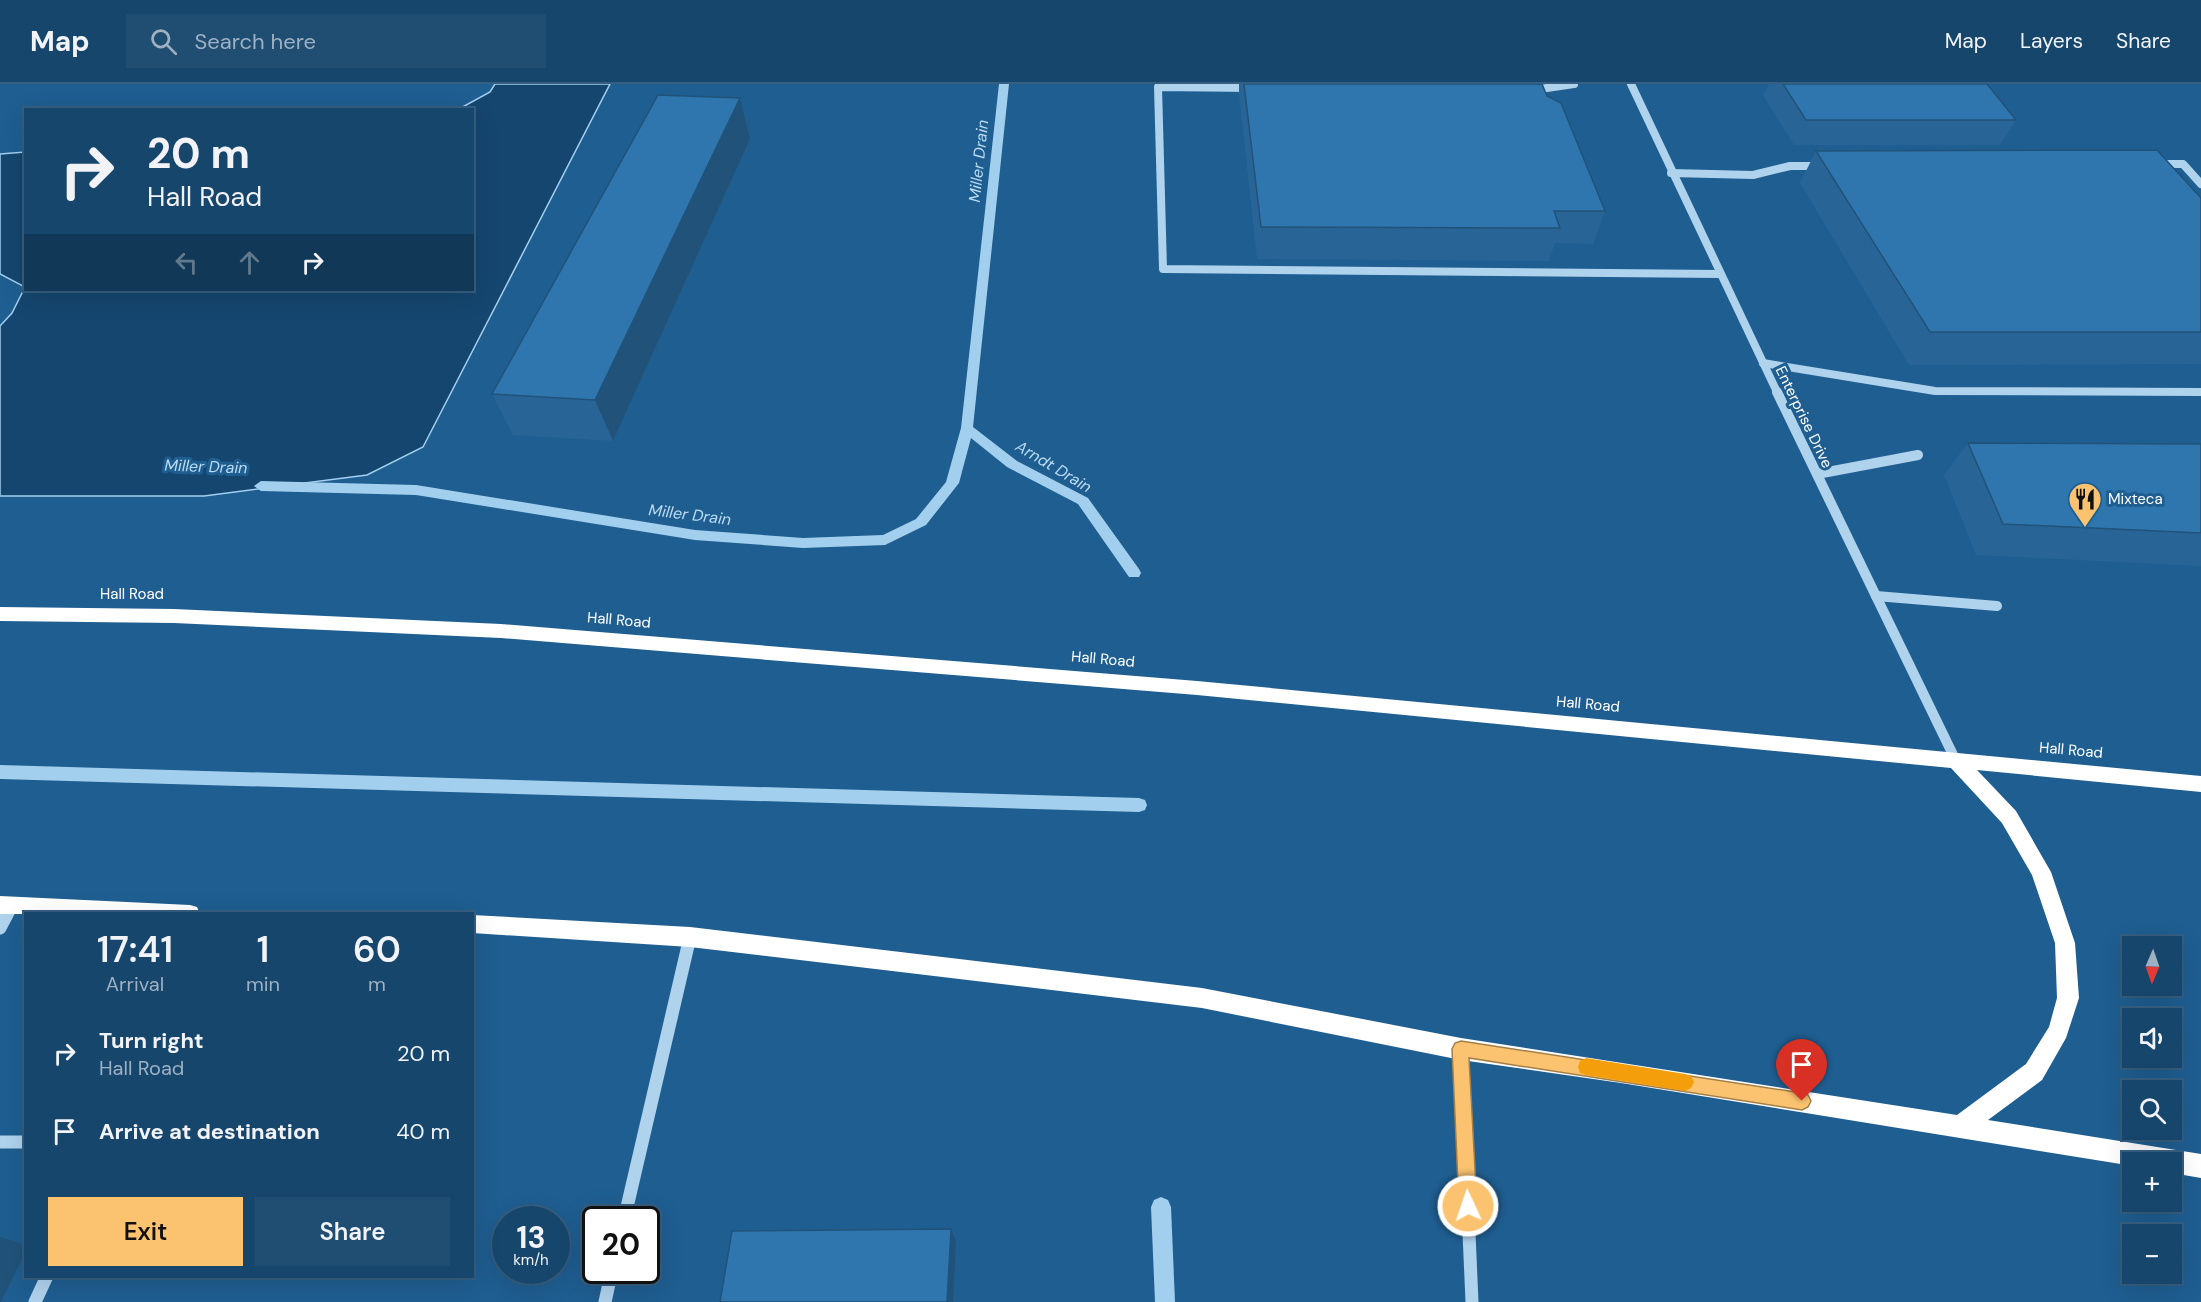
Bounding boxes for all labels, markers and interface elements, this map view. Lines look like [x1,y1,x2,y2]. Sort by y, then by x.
search box [126,14,546,68]
text: Map [30,23,90,60]
icon: search [147,25,180,58]
text: Search here [195,27,316,56]
text: Map [1945,27,1987,55]
text: Layers [2020,27,2083,55]
text: Share [2116,27,2171,55]
water label: Miller Drain [964,119,993,203]
text: 20 m [147,126,250,181]
icon: right [48,132,126,210]
text: Hall Road [147,179,262,214]
icon: left [170,246,203,279]
icon: ahead [233,246,266,279]
icon: right [296,246,329,279]
street label: Enterprise Drive [1771,363,1837,471]
water label: Arndt Drain [1011,435,1096,497]
water label: Miller Drain [164,455,248,478]
restaurant icon: Mixteca [2067,481,2103,528]
place label: Mixteca [2108,489,2163,509]
water label: Miller Drain [647,499,732,530]
street label: Hall Road [100,584,164,604]
street label: Hall Road [586,607,652,633]
street label: Hall Road [1070,646,1136,672]
street label: Hall Road [1555,691,1621,717]
street label: Hall Road [2038,737,2104,763]
text: 17:41 [97,926,173,973]
text: 1 [257,926,269,973]
text: 60 [353,926,401,973]
north arrow [2122,936,2182,996]
map controls [2122,936,2182,1284]
text: Arrival [106,971,164,997]
text: min [246,971,280,997]
text: m [368,971,386,997]
button: sound [2122,1008,2182,1068]
text: Turn right [99,1026,204,1055]
icon: right [48,1037,81,1070]
text: 20 m [397,1039,450,1068]
pin [1776,1039,1827,1101]
icon: arrive [1785,1048,1818,1081]
text: Hall Road [99,1055,184,1081]
button: search [2122,1080,2182,1140]
icon: arrive [48,1115,81,1148]
text: Arrive at destination [99,1117,320,1146]
text: 40 m [396,1117,450,1146]
button: + [2122,1152,2182,1212]
position arrow [1436,1174,1500,1238]
button: Exit [48,1197,243,1266]
button: Share [255,1197,450,1266]
speed limit sign: 20 [582,1206,660,1284]
text: 13 [516,1218,546,1257]
button: − [2122,1224,2182,1284]
text: km/h [513,1250,549,1270]

